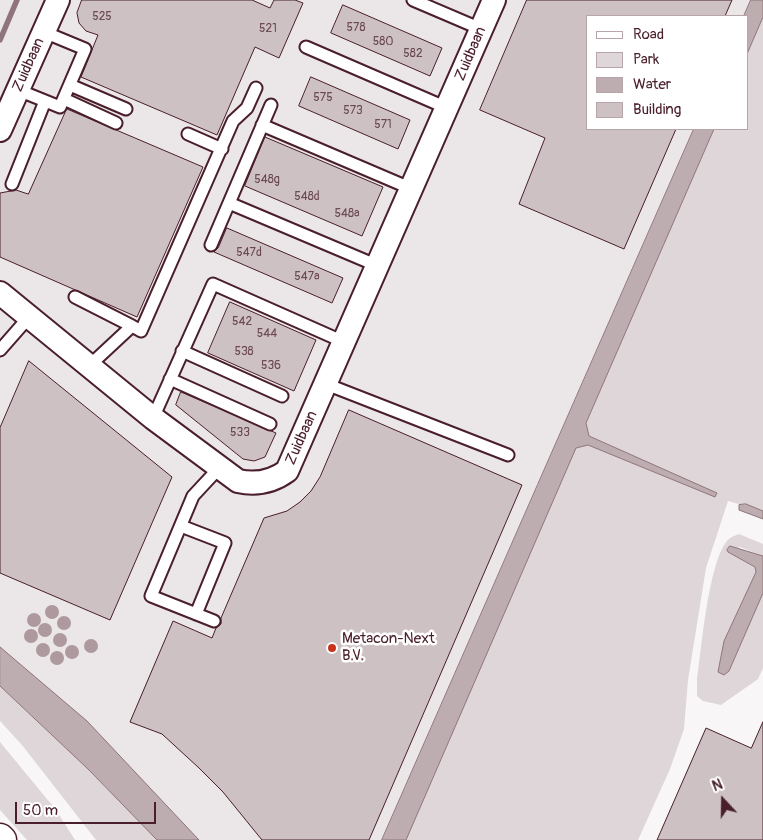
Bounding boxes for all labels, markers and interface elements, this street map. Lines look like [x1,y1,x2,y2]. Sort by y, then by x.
house number: 525 [92,10,112,24]
legend [586,15,748,130]
house number: 578 [347,21,365,35]
house number: 521 [259,22,277,36]
street label: Zuidbaan [452,24,490,84]
text: Road [633,25,664,44]
street label: Zuidbaan [9,35,49,95]
house number: 580 [373,35,393,49]
house number: 582 [403,47,423,61]
text: Park [633,50,659,69]
text: Water [633,75,671,94]
house number: 575 [313,91,333,105]
text: Building [633,100,681,119]
house number: 573 [343,104,363,118]
house number: 571 [374,118,392,132]
house number: 548g [254,173,280,187]
house number: 548d [294,190,320,204]
house number: 548a [334,207,360,221]
house number: 547d [236,246,262,260]
house number: 547a [294,270,320,284]
house number: 542 [232,315,252,329]
house number: 544 [257,327,277,341]
house number: 538 [234,345,254,359]
house number: 536 [261,359,281,373]
street label: Zuidbaan [282,408,322,468]
house number: 533 [230,426,250,440]
place label: Metacon-Next B.V. [342,630,435,665]
marker: Metacon-Next B.V. [326,642,338,654]
north arrow [698,775,748,825]
text: N [710,776,725,795]
scale bar [18,792,159,824]
text: 50 m [23,801,58,820]

